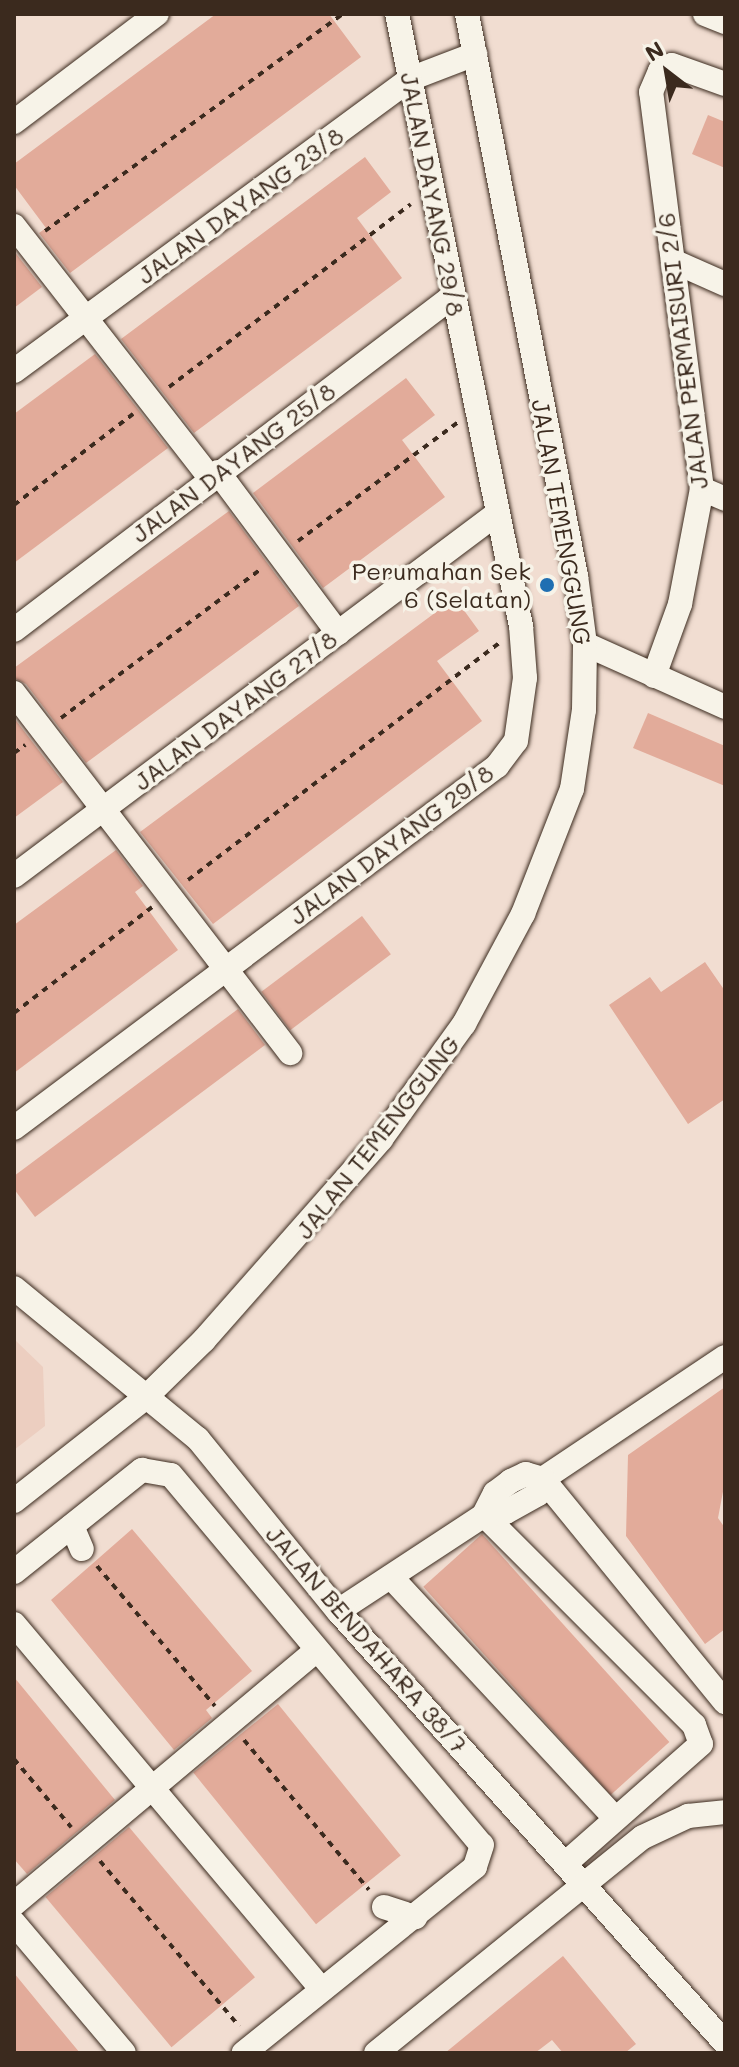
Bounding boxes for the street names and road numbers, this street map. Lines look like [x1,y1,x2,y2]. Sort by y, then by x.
street label: JALAN DAYANG 29/8 [395,70,471,318]
street label: JALAN DAYANG 23/8 [131,121,349,289]
street label: JALAN PERMAISURI 2/6 [651,211,713,491]
street label: JALAN DAYANG 25/8 [126,376,340,548]
street label: JALAN TEMENGGUNG [526,397,598,647]
street label: JALAN DAYANG 27/8 [128,624,342,796]
street label: JALAN DAYANG 29/8 [283,758,499,930]
street label: JALAN TEMENGGUNG [289,1030,465,1244]
street label: JALAN BENDAHARA 38/7 [260,1519,474,1759]

